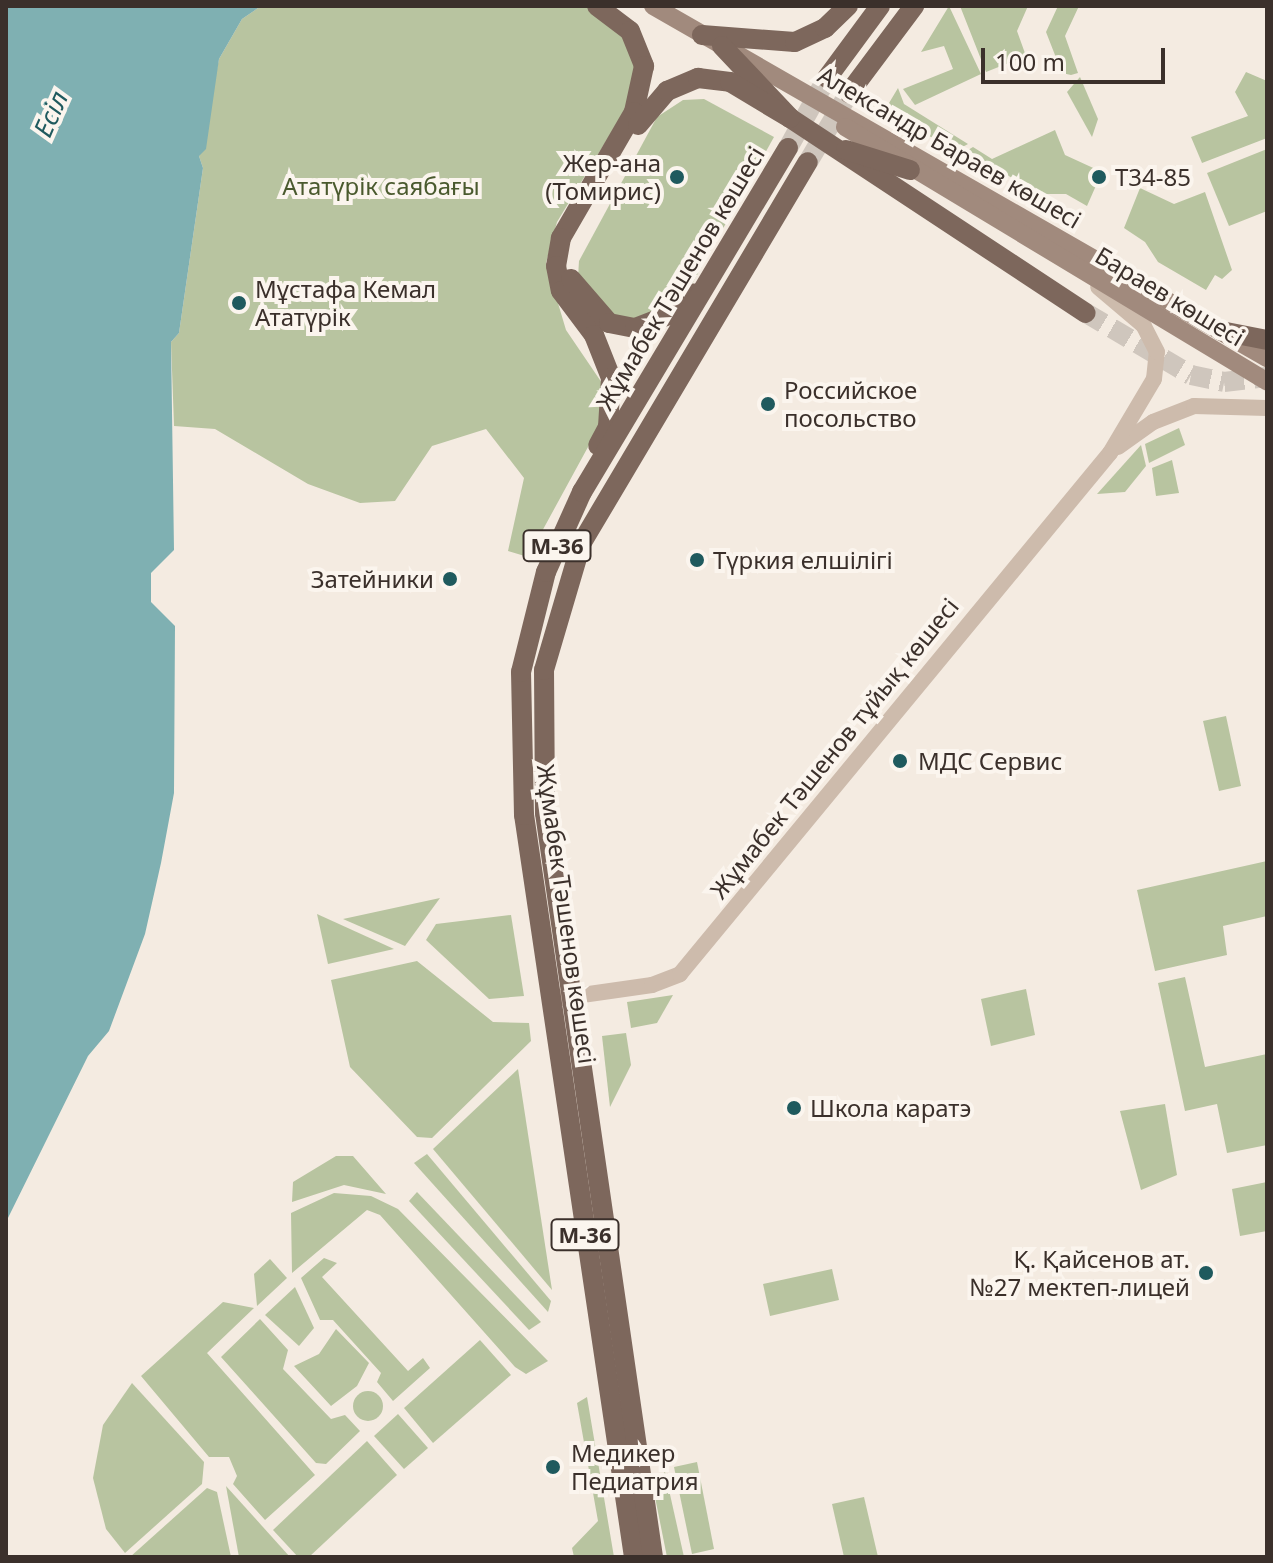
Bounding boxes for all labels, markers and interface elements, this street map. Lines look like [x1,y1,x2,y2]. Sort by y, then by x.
scale bar [985,32,1169,82]
text: 100 m [995,45,1065,78]
street label: Александр Бараев көшесі [813,60,1087,234]
water label: Есіл [27,86,75,142]
street label: Жұмабек Тәшенов көшесі [590,141,770,415]
place label: Жер-ана (Томирис) [545,149,661,205]
place label: Т34-85 [1115,163,1191,191]
marker: Жер-ана (Томирис) [668,168,686,186]
marker: Т34-85 [1090,168,1108,186]
park label: Ататүрік саябағы [282,172,480,200]
street label: Бараев көшесі [1090,240,1250,352]
place label: Мұстафа Кемал Ататүрік [255,275,436,331]
marker: Мұстафа Кемал Ататүрік [230,294,248,312]
place label: Российское посольство [784,376,917,432]
marker: Российское посольство [759,395,777,413]
road number: M-36 [521,528,593,564]
place label: Түркия елшілігі [713,546,893,574]
marker: Түркия елшілігі [688,551,706,569]
place label: Затейники [311,565,434,593]
marker: Затейники [441,570,459,588]
street label: Жұмабек Тәшенов тұйық көшесі [704,592,964,904]
place label: МДС Сервис [918,747,1062,775]
marker: МДС Сервис [889,750,911,772]
street label: Жұмабек Тәшенов көшесі [532,762,602,1066]
place label: Школа каратэ [810,1094,971,1122]
marker: Школа каратэ [785,1099,803,1117]
road number: M-36 [549,1217,621,1253]
place label: Қ. Қайсенов ат. №27 мектеп-лицей [969,1245,1190,1301]
marker: Қ. Қайсенов ат. №27 мектеп-лицей [1197,1264,1215,1282]
place label: Медикер Педиатрия [571,1439,699,1495]
marker: Медикер Педиатрия [542,1456,564,1478]

